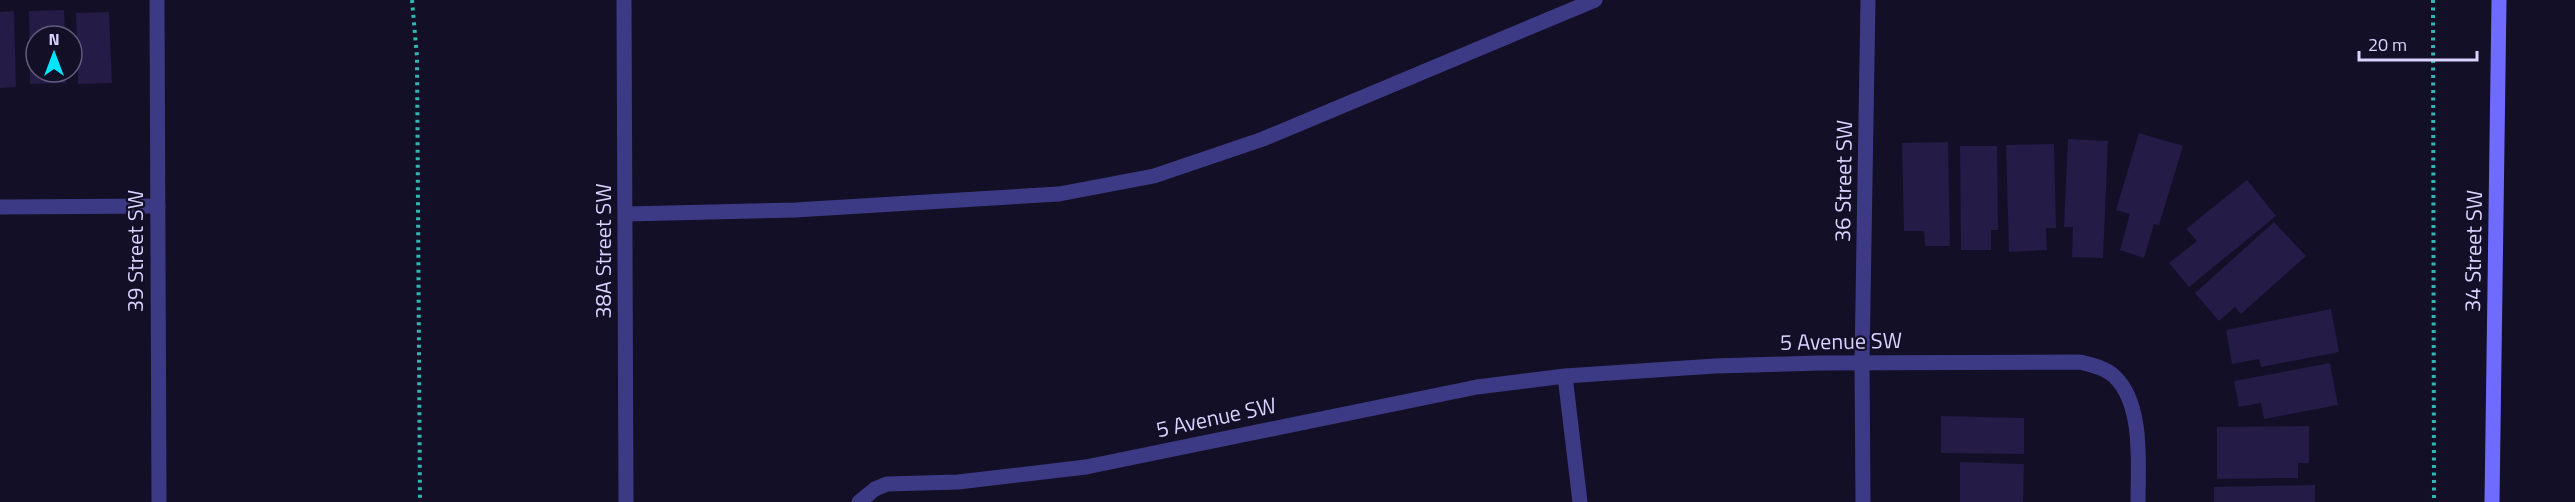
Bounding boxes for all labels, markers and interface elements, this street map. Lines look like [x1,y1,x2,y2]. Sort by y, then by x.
north arrow [24,24,84,84]
scale bar [2359,24,2478,62]
text: N [48,27,60,51]
text: 20 m [2368,31,2407,58]
street label: 36 Street SW [1825,119,1861,243]
street label: 38A Street SW [586,183,620,319]
street label: 34 Street SW [2455,189,2491,313]
street label: 39 Street SW [118,190,152,312]
street label: 5 Avenue SW [1780,323,1902,359]
street label: 5 Avenue SW [1153,388,1279,446]

